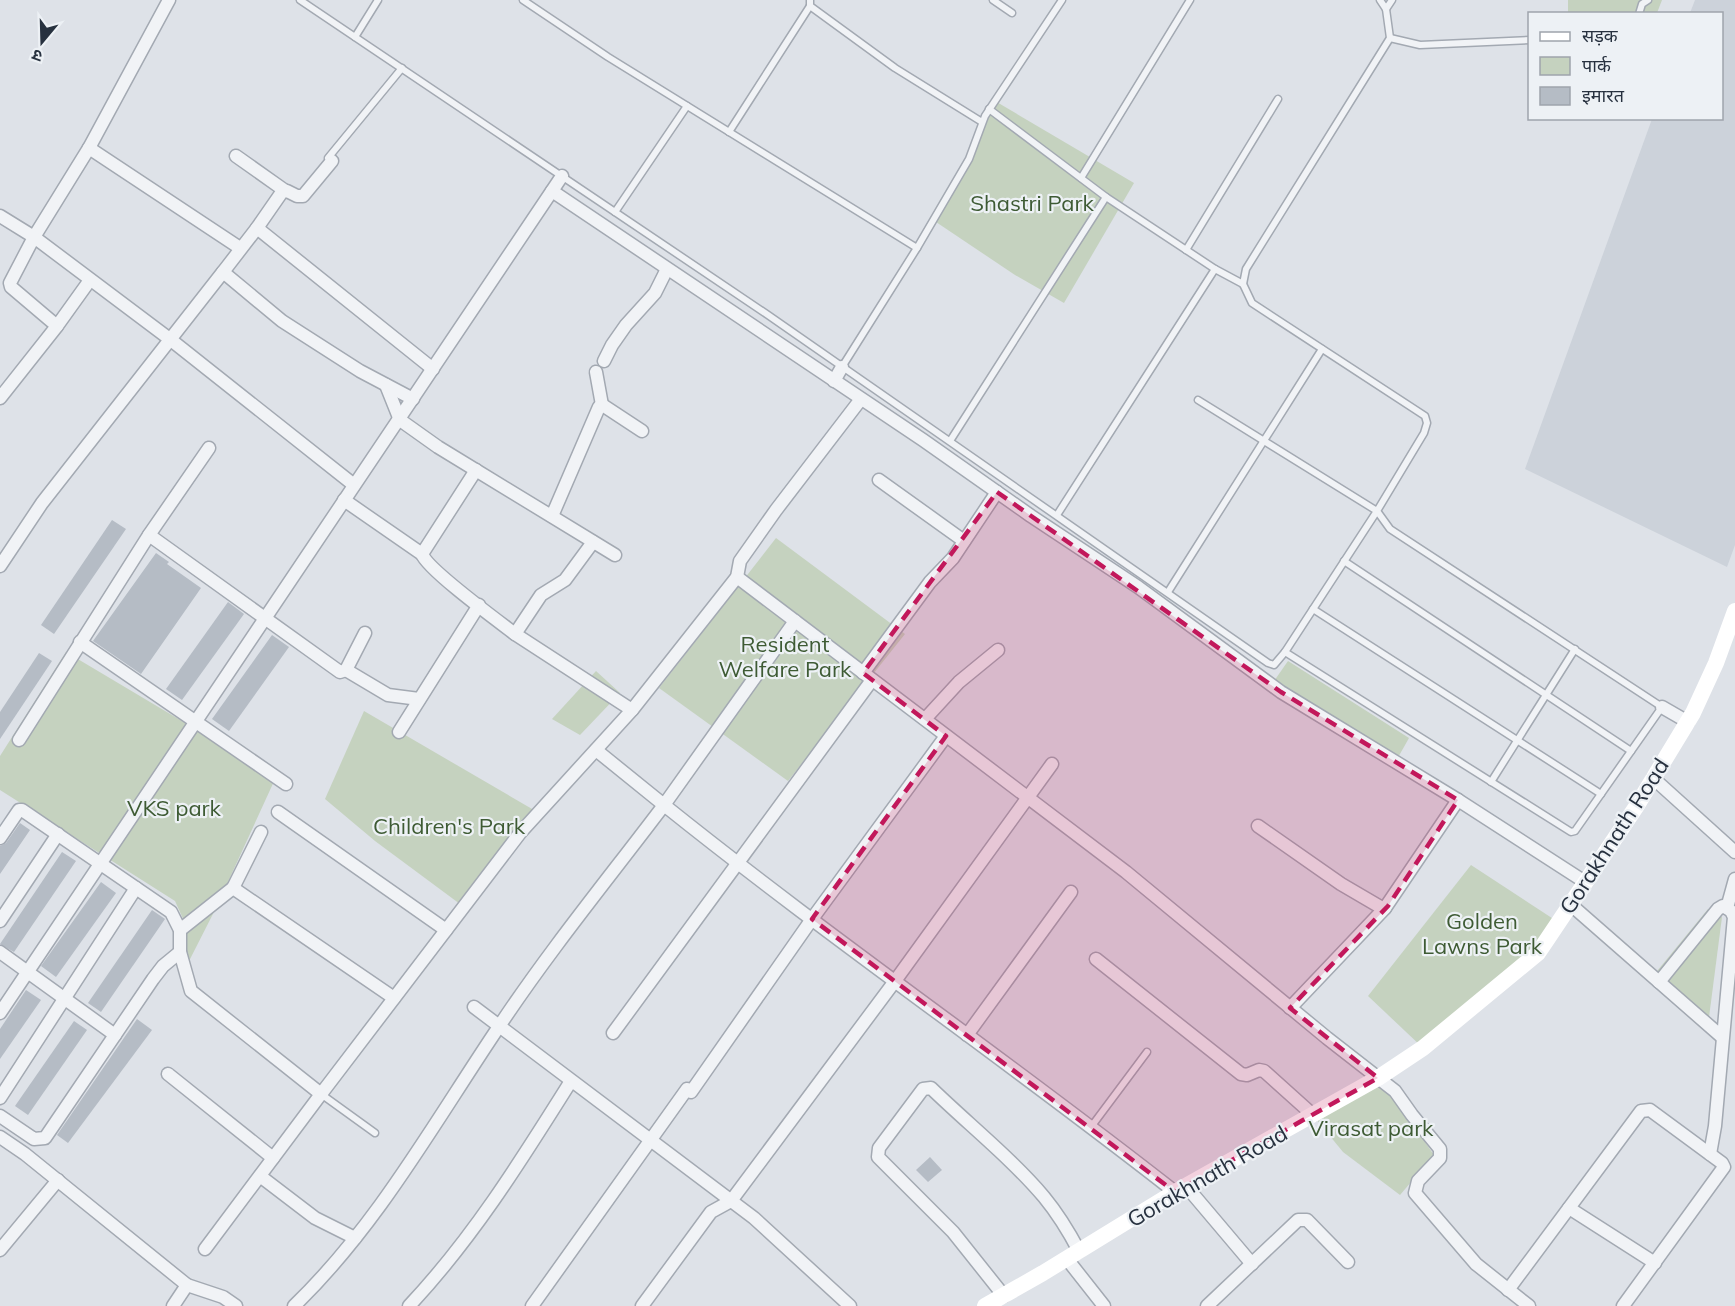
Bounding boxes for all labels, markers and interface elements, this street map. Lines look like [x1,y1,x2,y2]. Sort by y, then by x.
north arrow [12,12,72,72]
legend [1528,12,1723,120]
text: सड़क [1582,24,1619,47]
text: उ [29,45,45,67]
text: पार्क [1582,54,1612,77]
text: इमारत [1582,84,1625,107]
park label: Shastri Park [970,189,1094,217]
park label: Resident Welfare Park [719,630,852,683]
street label: Gorakhnath Road [1553,753,1675,919]
park label: VKS park [127,794,222,822]
park label: Children's Park [373,812,526,840]
park label: Golden Lawns Park [1422,907,1543,960]
park label: Virasat park [1309,1114,1434,1142]
street label: Gorakhnath Road [1122,1119,1292,1233]

